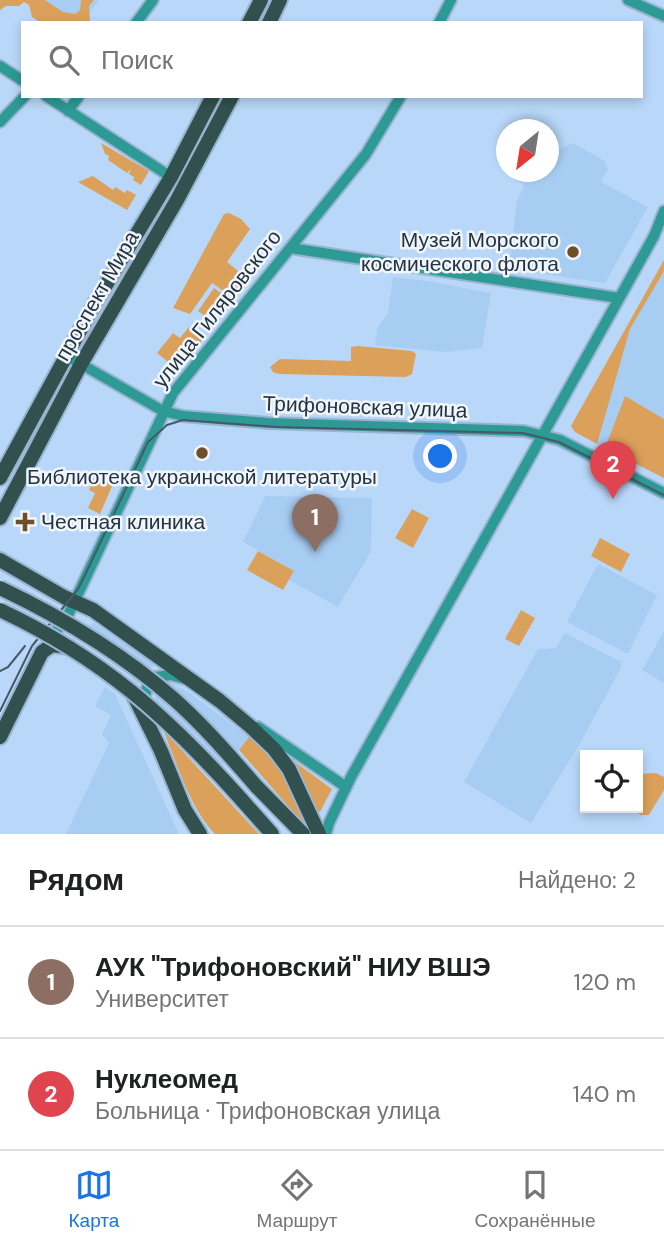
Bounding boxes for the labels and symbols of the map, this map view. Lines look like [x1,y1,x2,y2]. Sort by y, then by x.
north arrow [496,119,559,182]
street label: улица Гиляровского [146,224,288,394]
street label: проспект Мира [49,226,146,366]
place label: Музей Морского космического флота [361,226,559,278]
marker: Музей Морского космического флота [565,244,581,260]
street label: Трифоновская улица [262,389,468,425]
your location [423,439,457,473]
pin: 2 [590,441,636,499]
marker: Библиотека украинской литературы [194,445,210,461]
place label: Библиотека украинской литературы [27,463,377,491]
pin: 1 [292,494,338,552]
place label: Честная клиника [41,508,205,536]
marker: Честная клиника [15,512,35,532]

